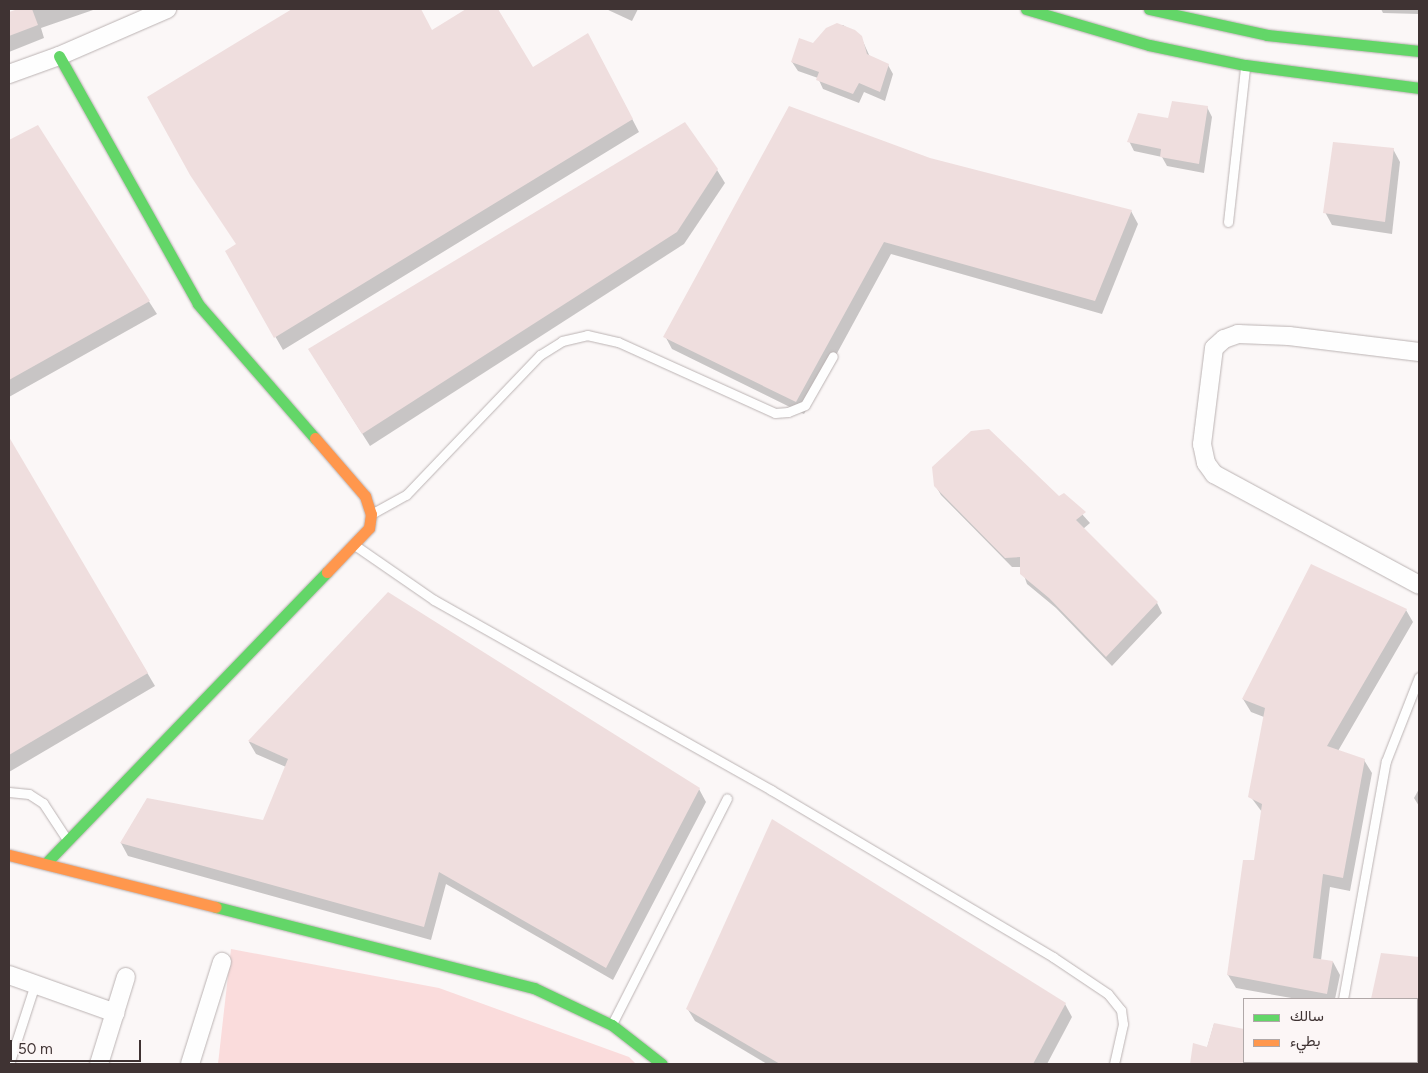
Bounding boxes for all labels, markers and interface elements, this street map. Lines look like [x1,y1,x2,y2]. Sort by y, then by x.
legend [1243,998,1418,1063]
text: سالك [1290,1007,1324,1025]
scale bar [12,1030,144,1062]
text: بطيء [1290,1032,1320,1050]
text: 50 m [18,1040,53,1058]

